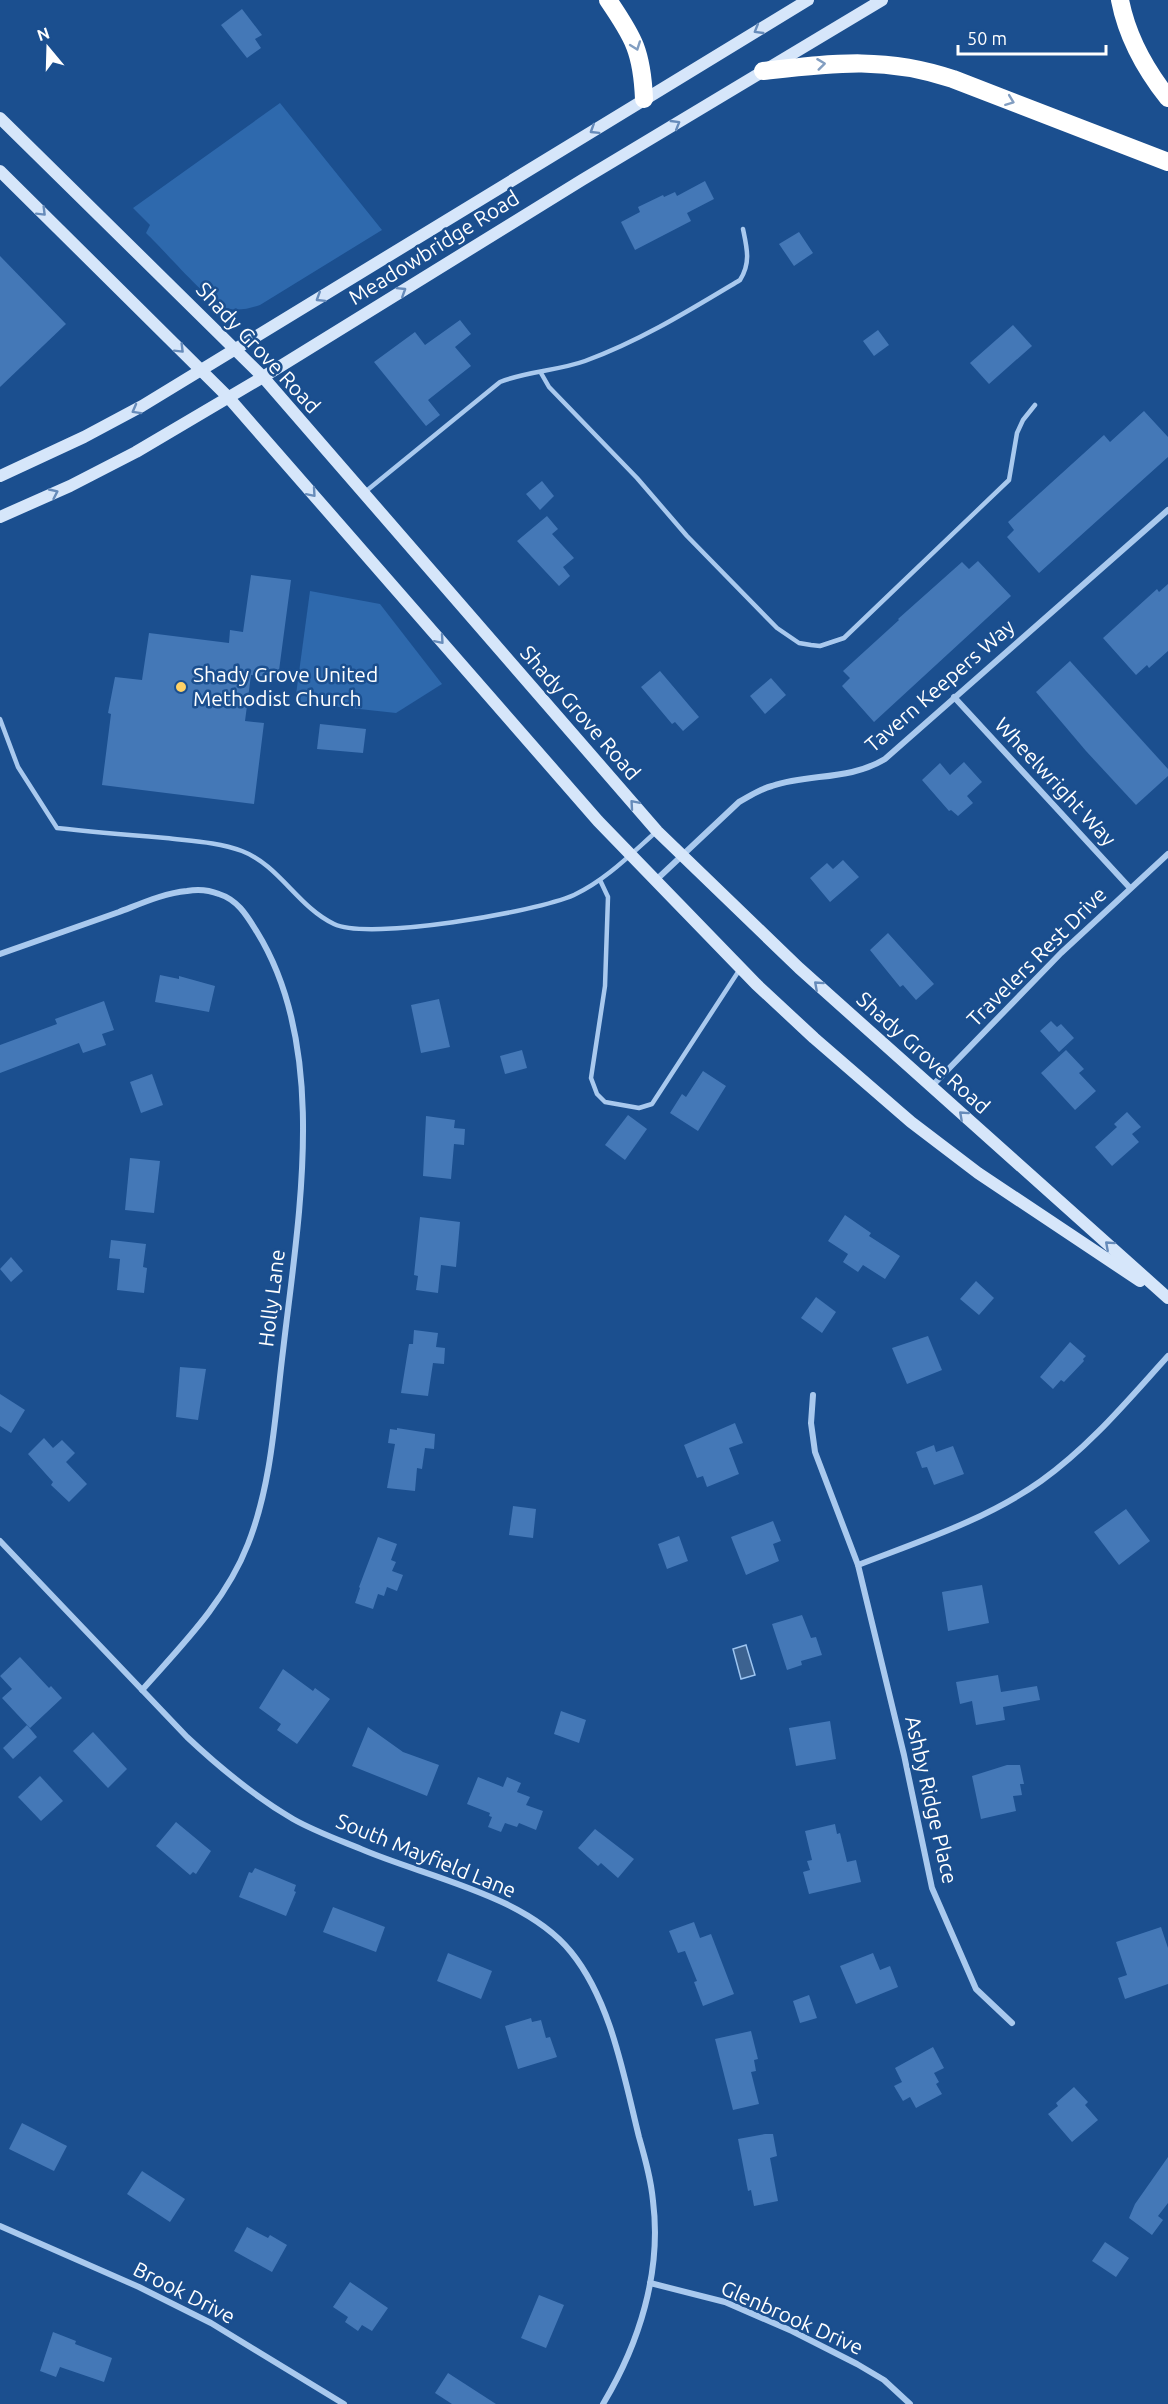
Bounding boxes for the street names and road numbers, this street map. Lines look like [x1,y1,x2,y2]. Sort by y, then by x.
street label: Meadowbridge Road [344,185,523,309]
street label: Shady Grove Road [192,277,326,418]
street label: Tavern Keepers Way [860,614,1019,756]
street label: Shady Grove Road [516,640,646,784]
street label: Wheelwright Way [990,712,1121,850]
street label: Travelers Rest Drive [962,882,1111,1031]
street label: Shady Grove Road [852,986,995,1118]
street label: Holly Lane [253,1248,289,1348]
street label: Ashby Ridge Place [901,1714,963,1886]
street label: South Mayfield Lane [333,1808,520,1902]
street label: Brook Drive [130,2256,239,2328]
street label: Glenbrook Drive [718,2275,867,2359]

